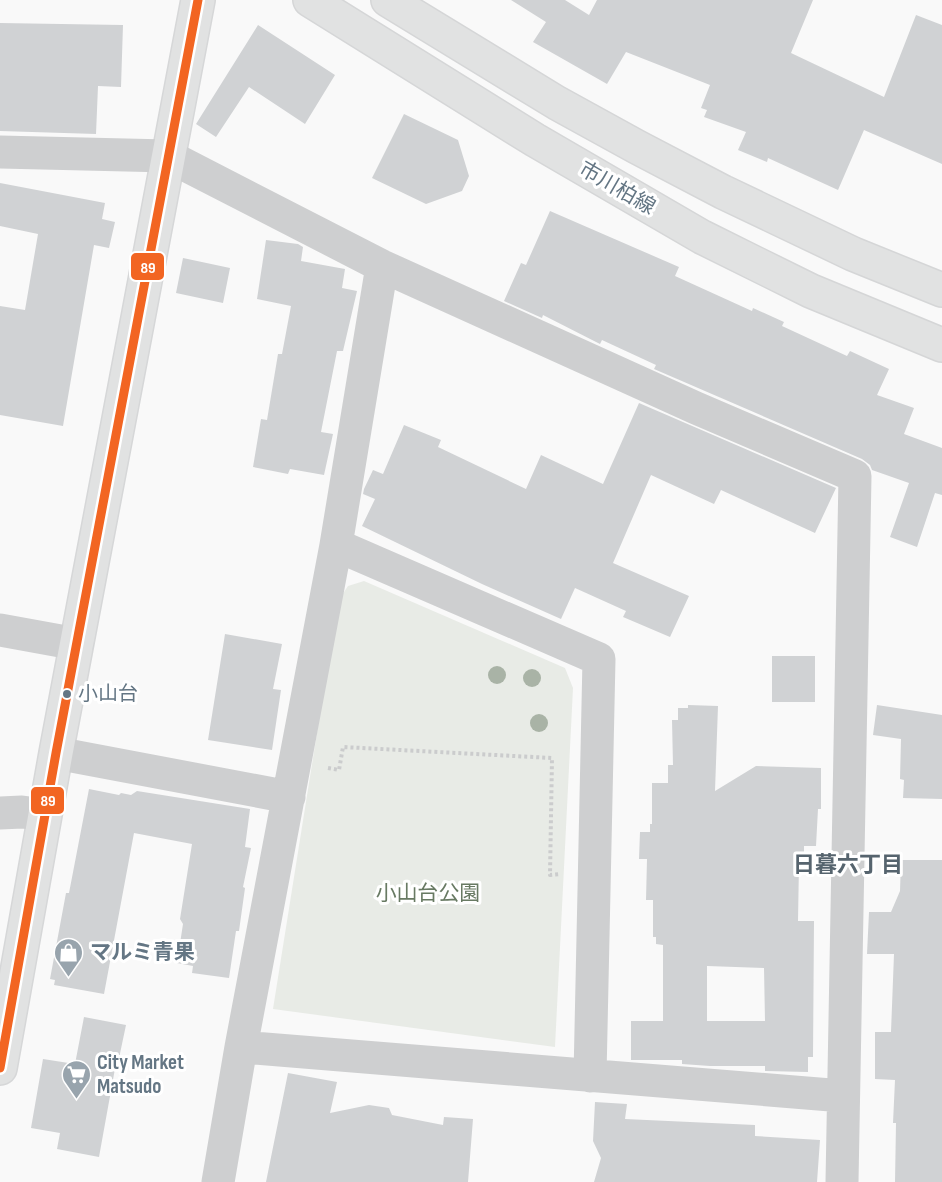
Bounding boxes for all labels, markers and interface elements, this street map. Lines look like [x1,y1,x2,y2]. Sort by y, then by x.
street label: 市川柏線 [574,156,660,220]
line badge: 89 [130,252,165,281]
text: 89 [140,259,156,278]
place label: 小山台 [78,682,138,706]
marker: 小山台 [61,688,73,700]
line badge: 89 [30,786,65,815]
text: 89 [40,792,56,811]
district label: 日暮六丁目 [793,852,903,879]
park label: 小山台公園 [376,881,481,906]
shop icon: マルミ青果 [53,936,85,978]
place label: マルミ青果 [90,940,195,965]
place label: City Market Matsudo [97,1050,184,1099]
supermarket icon: City Market Matsudo [60,1058,92,1100]

